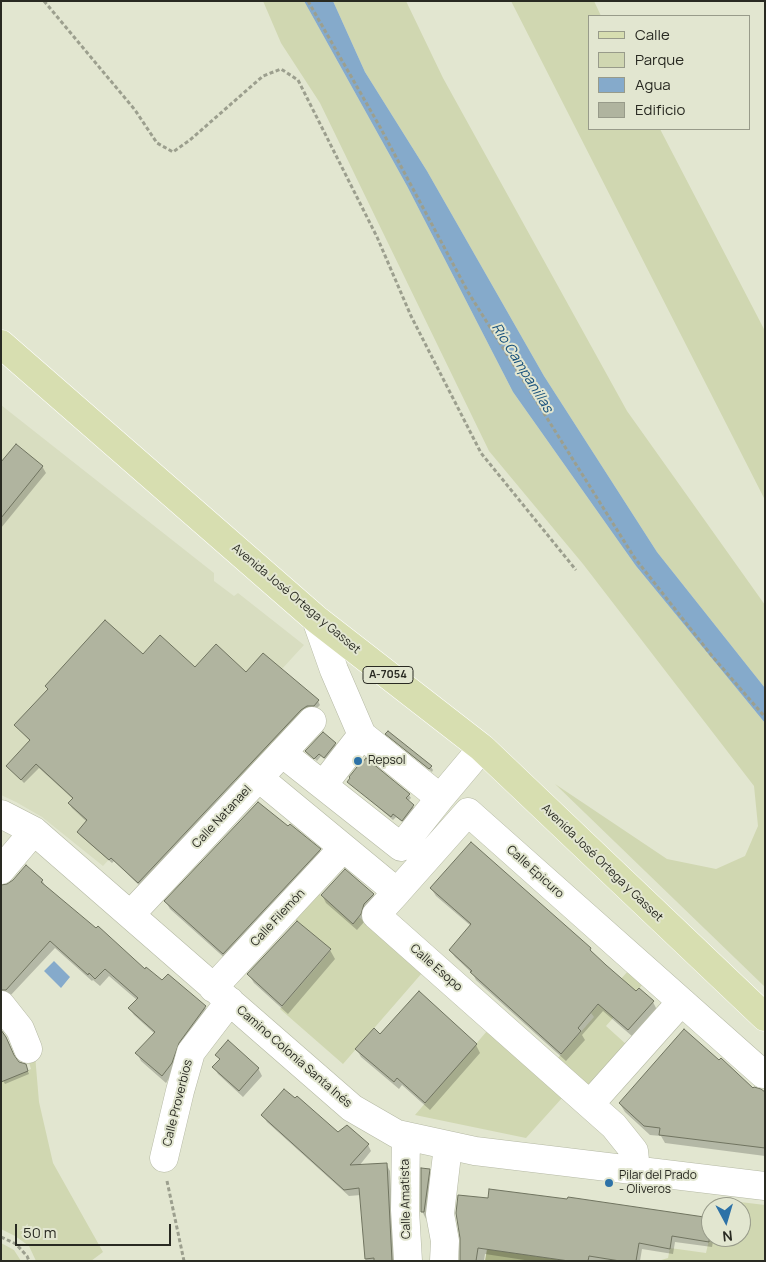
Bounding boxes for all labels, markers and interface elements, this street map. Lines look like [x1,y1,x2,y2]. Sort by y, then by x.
legend [588,15,751,130]
text: Calle [635,24,670,45]
text: Parque [635,49,684,70]
text: Agua [635,74,671,95]
text: Edificio [635,99,685,120]
water label: Río Campanillas [488,320,556,416]
street label: Avenida José Ortega y Gasset [229,541,363,657]
road number: A-7054 [363,666,413,684]
place label: Repsol [368,754,406,768]
marker: Repsol [352,755,364,767]
street label: Calle Natanael [189,783,255,851]
street label: Avenida José Ortega y Gasset [538,801,666,925]
street label: Calle Epicuro [503,843,567,901]
street label: Calle Filemón [248,886,308,950]
street label: Calle Esopo [407,941,465,995]
street label: Camino Colonia Santa Inés [234,1003,354,1111]
street label: Calle Proverbios [160,1058,196,1148]
street label: Calle Amatista [398,1159,414,1239]
place label: Pilar del Prado - Oliveros [619,1169,697,1197]
marker: Pilar del Prado - Oliveros [603,1177,615,1189]
north arrow [701,1197,751,1247]
scale bar [18,1214,174,1246]
text: 50 m [23,1222,57,1243]
text: N [722,1226,734,1246]

